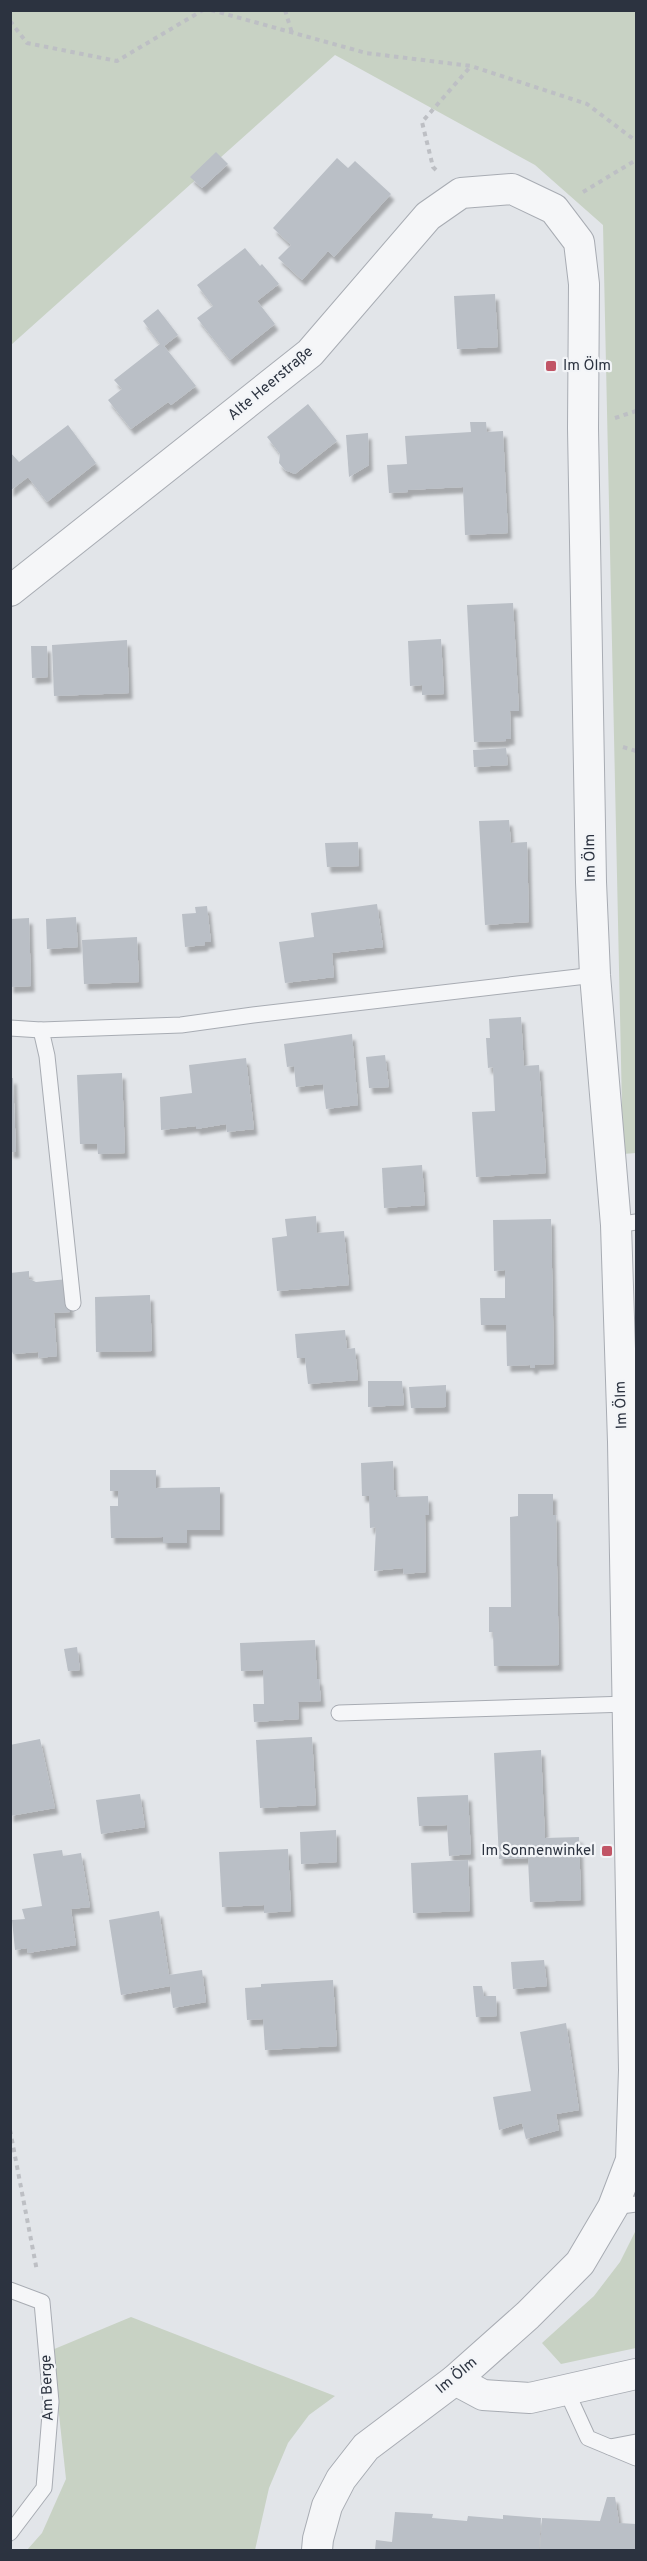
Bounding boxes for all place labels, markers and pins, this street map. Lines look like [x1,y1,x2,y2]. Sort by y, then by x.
place label: Im Ölm [563,356,611,376]
marker: Im Ölm [544,359,558,373]
place label: Im Sonnenwinkel [481,1842,595,1861]
marker: Im Sonnenwinkel [600,1844,614,1858]

